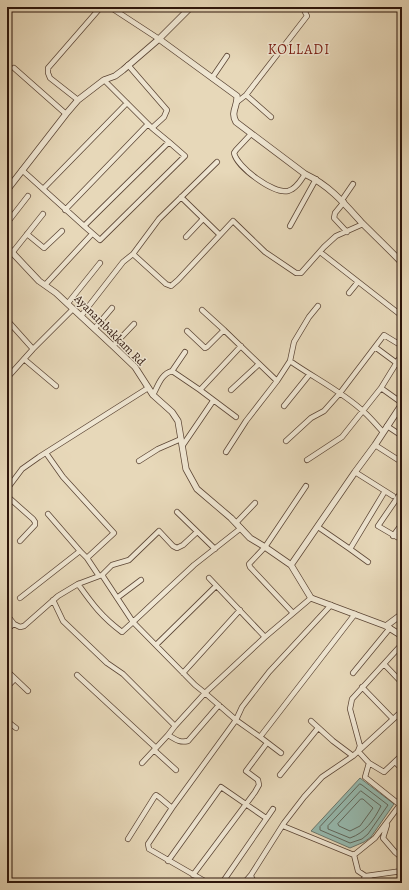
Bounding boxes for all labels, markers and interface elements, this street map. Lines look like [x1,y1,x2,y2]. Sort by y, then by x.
district label: KOLLADI [268,40,330,59]
street label: Ayanambakkam Rd [70,290,149,369]

